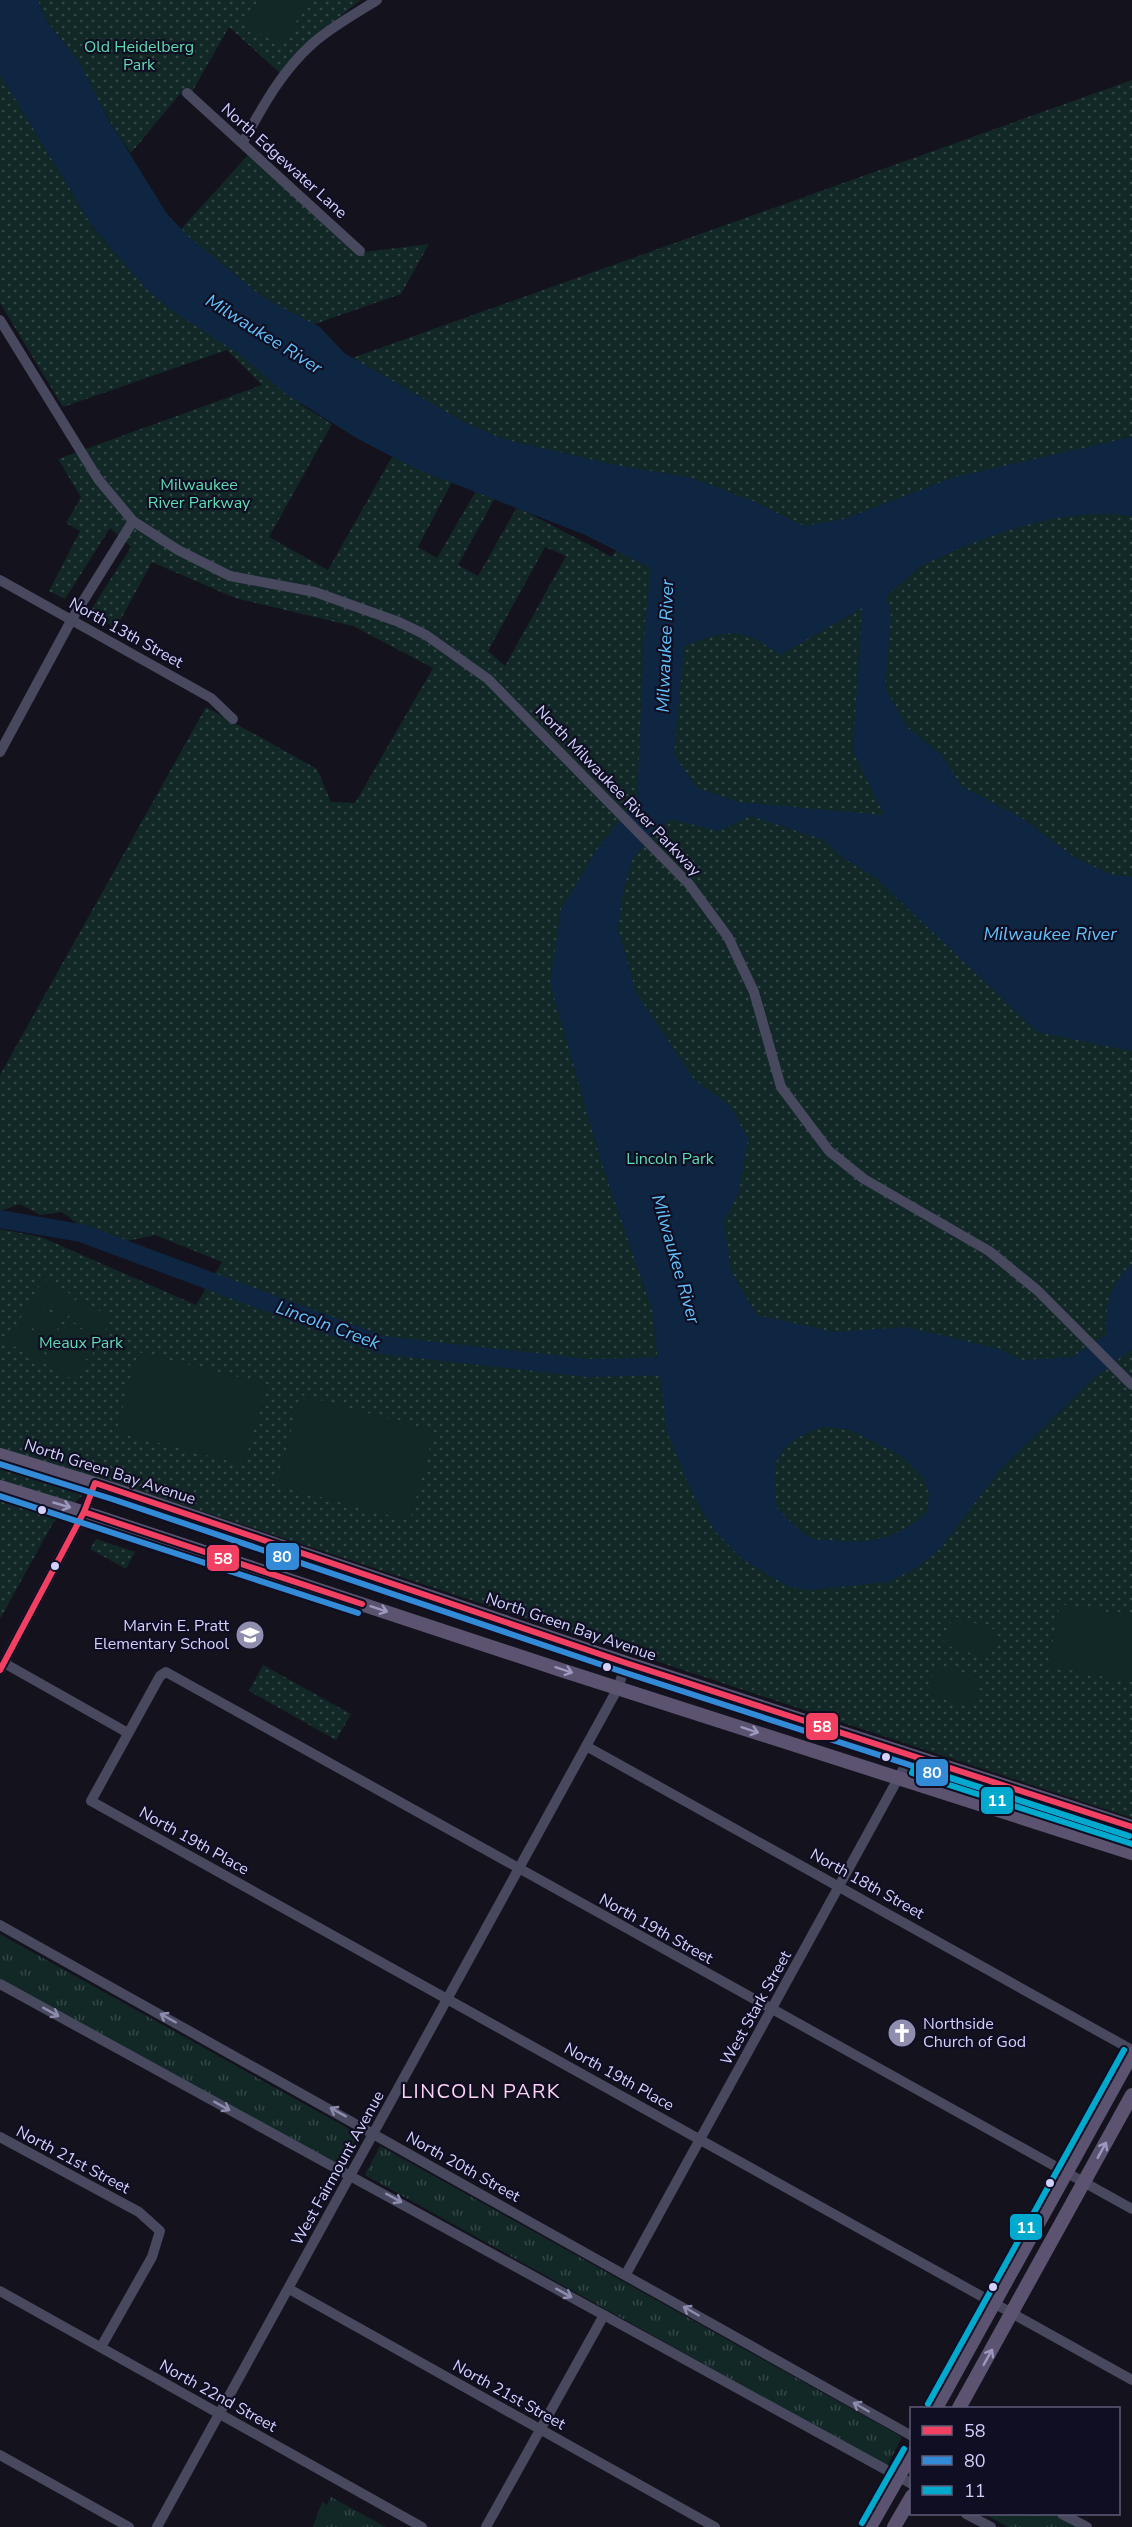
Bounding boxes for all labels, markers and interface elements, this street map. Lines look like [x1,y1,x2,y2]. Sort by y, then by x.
park label: Old Heidelberg Park [84,36,194,76]
street label: North Edgewater Lane [216,98,352,224]
water label: Milwaukee River [201,289,327,380]
park label: Milwaukee River Parkway [148,474,251,514]
water label: Milwaukee River [651,578,679,713]
street label: North 13th Street [65,593,187,674]
street label: North Milwaukee River Parkway [530,701,706,882]
water label: Milwaukee River [983,922,1117,946]
park label: Lincoln Park [626,1148,715,1170]
water label: Milwaukee River [646,1192,706,1327]
water label: Lincoln Creek [273,1295,384,1355]
park label: Meaux Park [39,1332,124,1354]
street label: North Green Bay Avenue [21,1434,199,1510]
one-way arrow [52,1500,71,1512]
unlabelled marker [36,1504,48,1516]
line badge: 80 [265,1542,300,1571]
line badge: 58 [206,1544,240,1572]
text: 80 [272,1546,292,1568]
text: 58 [213,1548,233,1570]
unlabelled marker [49,1560,61,1572]
street label: North Green Bay Avenue [483,1587,659,1667]
one-way arrow [369,1605,388,1616]
place label: Marvin E. Pratt Elementary School [94,1615,229,1655]
school or university icon: Marvin E. Pratt Elementary School [234,1619,266,1651]
unlabelled marker [601,1661,613,1673]
one-way arrow [554,1666,573,1677]
line badge: 58 [805,1712,839,1741]
text: 58 [812,1716,832,1738]
one-way arrow [740,1725,759,1736]
unlabelled marker [880,1751,892,1763]
line badge: 80 [915,1758,949,1787]
text: 80 [922,1762,942,1784]
line badge: 11 [980,1786,1014,1815]
text: 11 [987,1790,1007,1812]
street label: North 19th Place [135,1802,253,1880]
street label: North 18th Street [806,1844,928,1925]
street label: North 19th Street [595,1889,717,1970]
street label: West Stark Street [715,1946,797,2069]
one-way arrow [42,2007,60,2018]
one-way arrow [159,2012,177,2023]
place label: Northside Church of God [923,2013,1026,2053]
church icon: Northside Church of God [886,2017,918,2049]
street label: North 19th Place [560,2038,678,2116]
district label: LINCOLN PARK [401,2078,561,2105]
street label: West Fairmount Avenue [286,2087,390,2249]
one-way arrow [213,2100,230,2112]
one-way arrow [330,2106,347,2118]
street label: North 21st Street [12,2121,134,2199]
street label: North 20th Street [402,2127,524,2208]
one-way arrow [1096,2142,1108,2159]
unlabelled marker [1044,2177,1056,2189]
one-way arrow [385,2193,402,2205]
line badge: 11 [1009,2213,1043,2241]
text: 11 [1016,2217,1036,2239]
unlabelled marker [987,2281,999,2293]
one-way arrow [556,2287,573,2299]
one-way arrow [683,2304,700,2316]
one-way arrow [982,2349,994,2366]
street label: North 22nd Street [155,2355,281,2438]
street label: North 21st Street [449,2355,570,2435]
one-way arrow [852,2401,870,2412]
legend [910,2407,1120,2515]
text: 58 [964,2419,986,2443]
text: 80 [964,2449,986,2473]
text: 11 [964,2479,986,2503]

